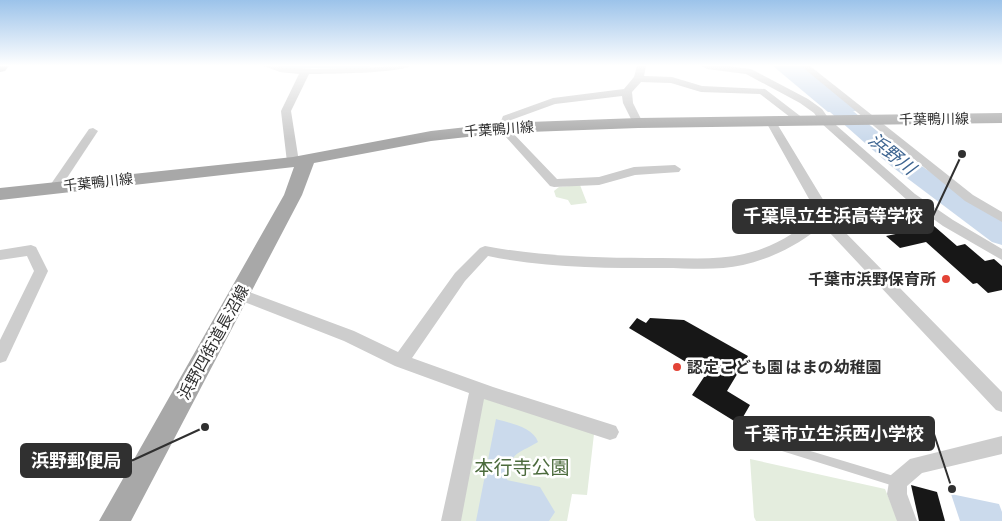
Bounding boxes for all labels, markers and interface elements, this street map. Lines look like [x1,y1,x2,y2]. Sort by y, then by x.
street label: 千葉鴨川線 [899,110,969,129]
street label: 千葉鴨川線 [464,119,535,140]
water label: 浜野川 [864,129,921,181]
street label: 千葉鴨川線 [62,170,134,195]
callout: 千葉県立生浜高等学校 [733,200,933,233]
text: 千葉県立生浜高等学校 [743,206,923,227]
place label: 千葉市浜野保育所 [808,271,936,290]
marker: 千葉市浜野保育所 [940,273,952,285]
street label: 浜野四街道長沼線 [175,282,254,403]
place label: 認定こども園 はまの幼稚園 [687,359,882,378]
marker: 認定こども園 はまの幼稚園 [671,361,683,373]
callout: 千葉市立生浜西小学校 [734,417,934,450]
text: 千葉市立生浜西小学校 [744,424,924,445]
callout: 浜野郵便局 [21,444,131,477]
text: 浜野郵便局 [31,451,121,472]
park label: 本行寺公園 [474,457,570,480]

